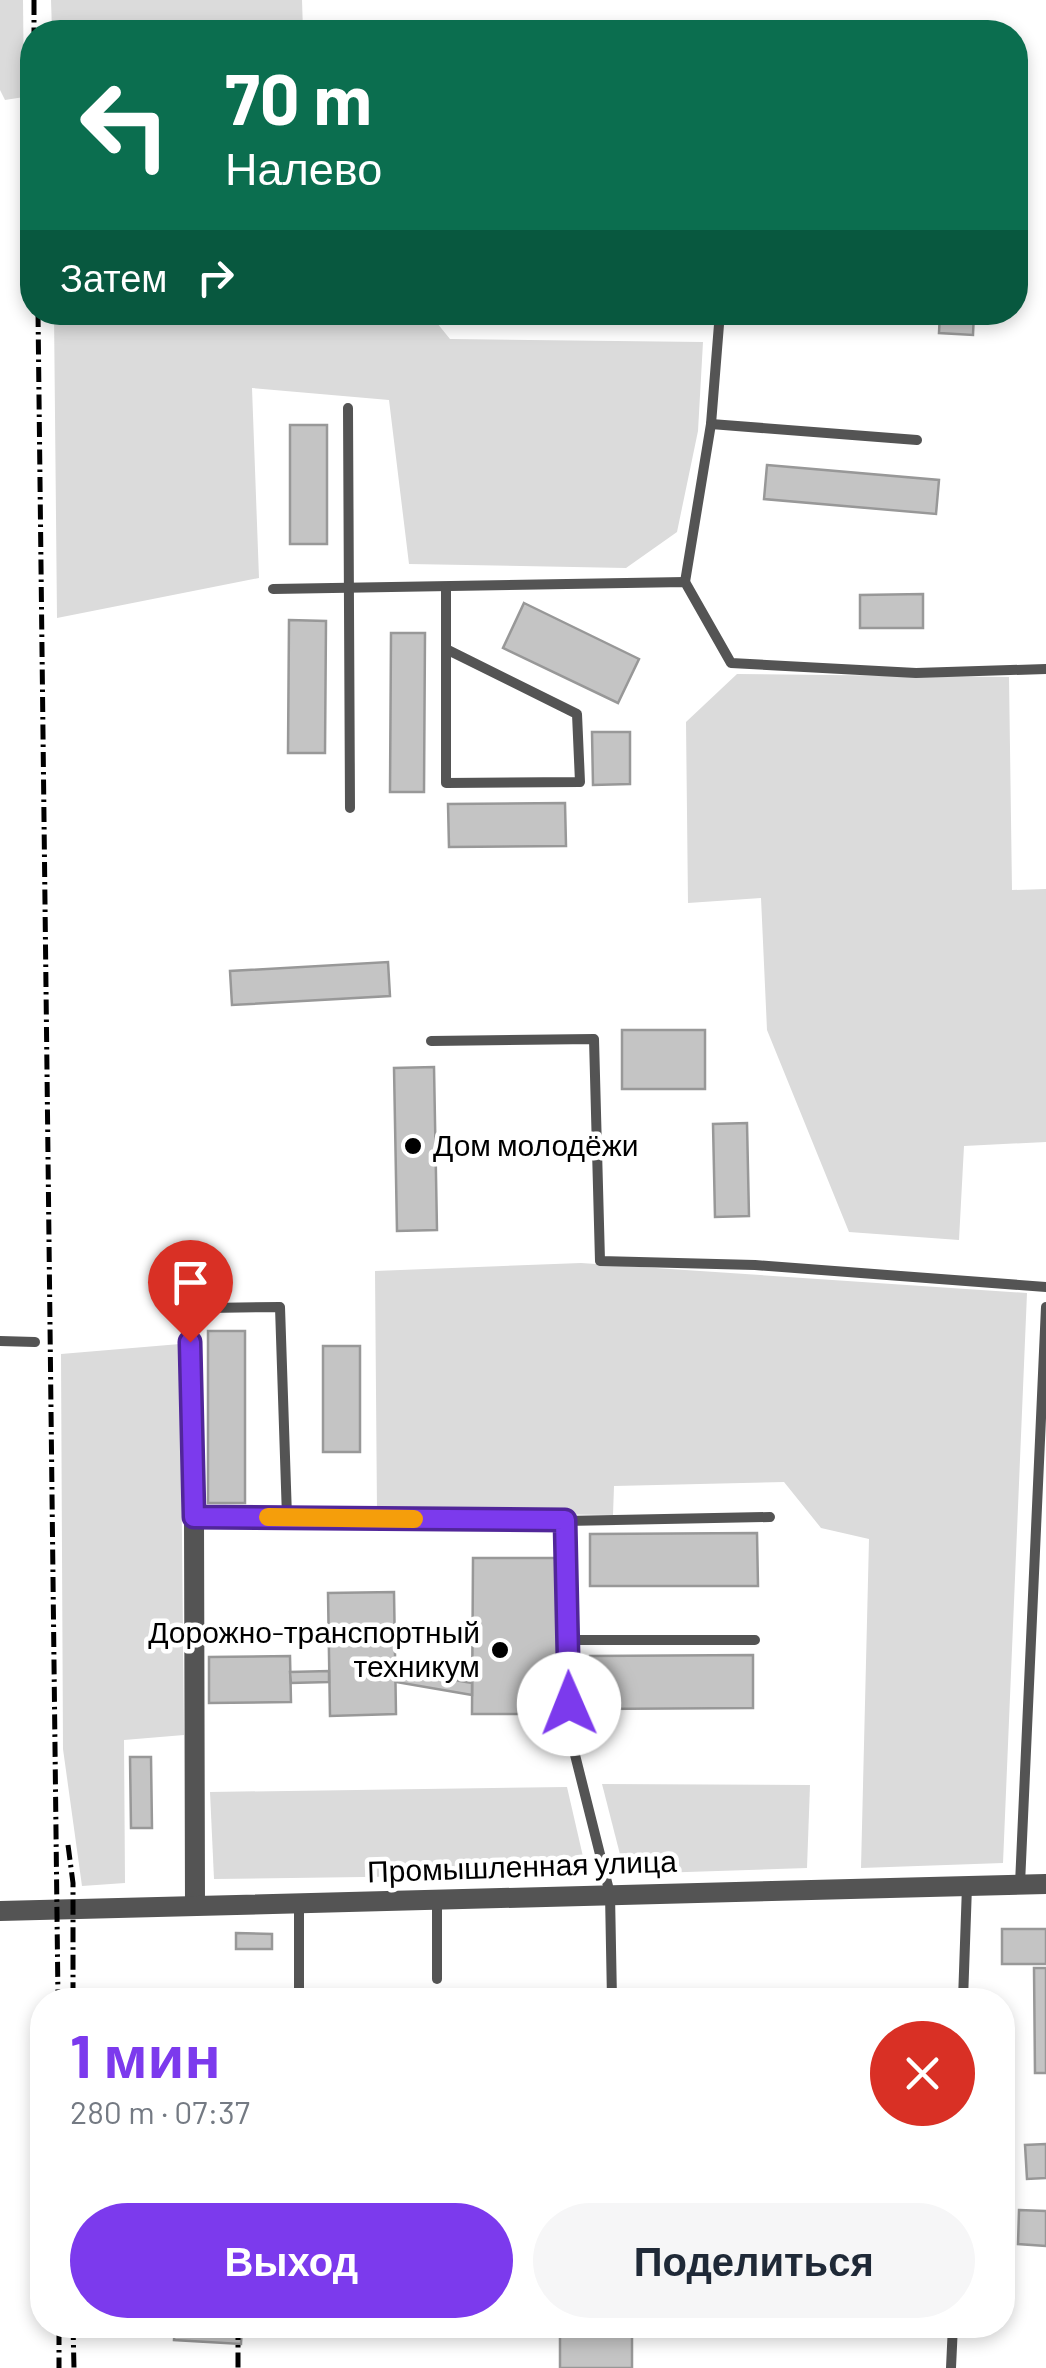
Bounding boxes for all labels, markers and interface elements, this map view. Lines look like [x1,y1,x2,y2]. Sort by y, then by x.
text: 70 m [225,55,372,139]
icon: left [60,60,190,190]
text: Налево [225,140,382,194]
icon: right [188,250,243,305]
text: Затем [60,254,168,300]
place label: Дом молодёжи [433,1126,639,1162]
marker: Дом молодёжи [402,1135,424,1157]
pin [148,1240,233,1343]
icon: arrive [163,1255,218,1310]
place label: Дорожно-транспортный техникум [148,1613,480,1683]
marker: Дорожно-транспортный техникум [489,1639,511,1661]
position arrow [517,1652,621,1756]
street label: Промышленная улица [366,1842,678,1888]
text: 1 мин [70,2018,221,2090]
button: close [870,2021,975,2126]
text: 280 m · 07:37 [70,2092,250,2130]
button: Выход [70,2203,513,2318]
button: Поделиться [533,2203,975,2318]

